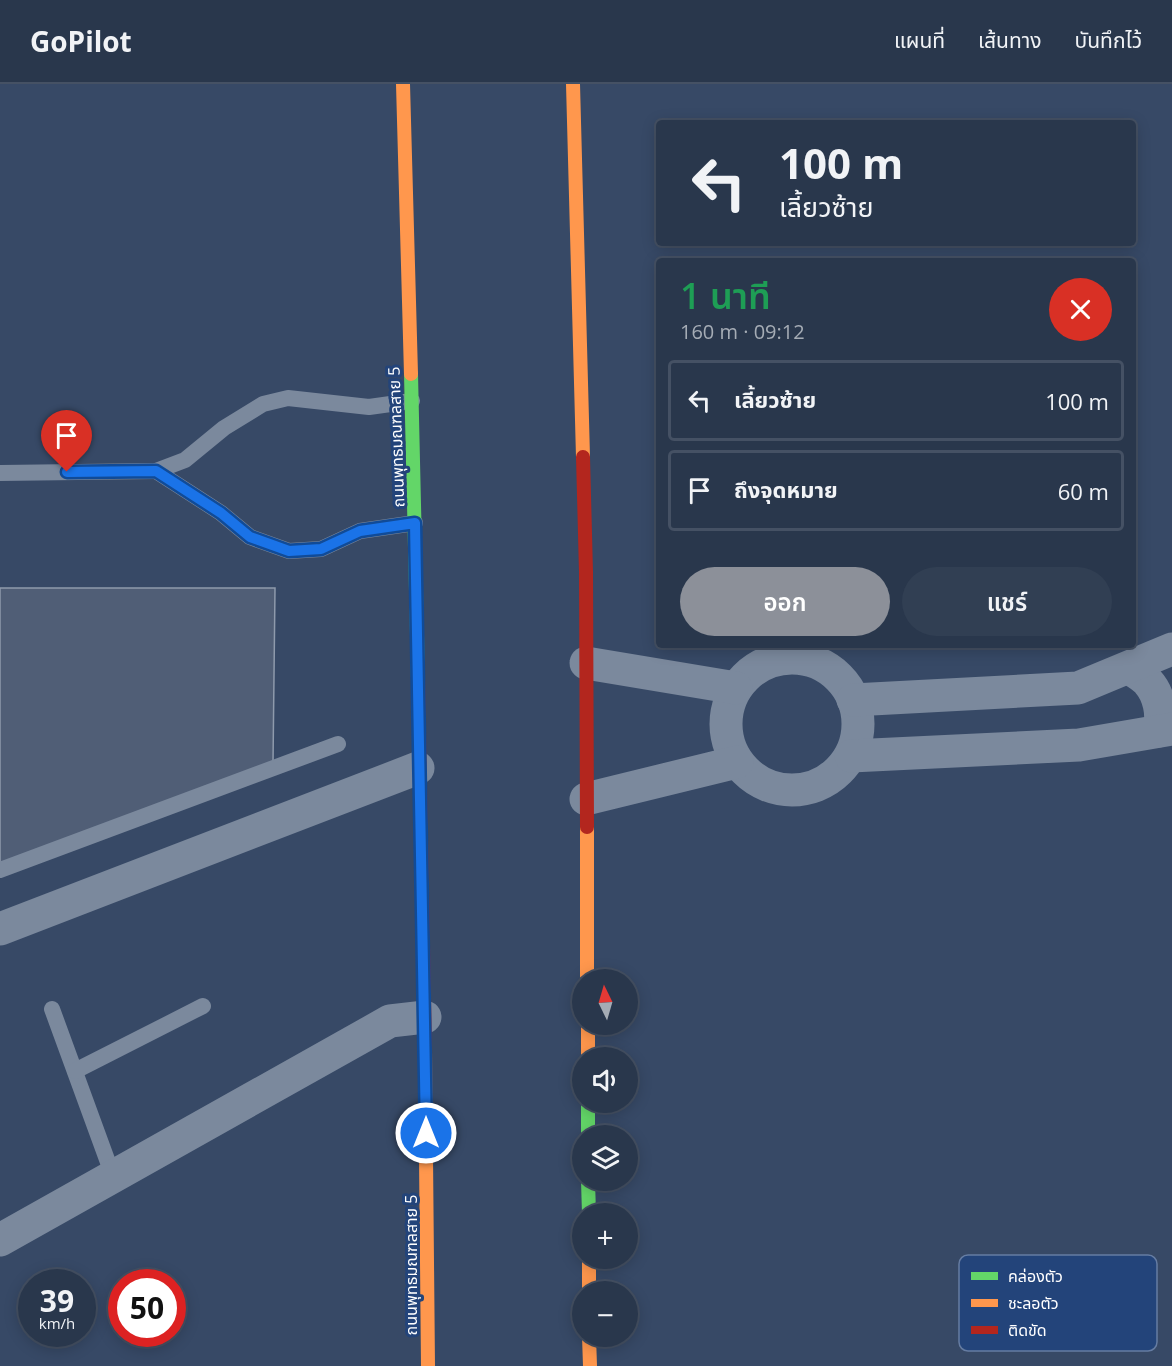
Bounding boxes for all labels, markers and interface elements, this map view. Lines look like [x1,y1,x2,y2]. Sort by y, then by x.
text: GoPilot [30,22,132,60]
text: แผนที่ [894,26,945,54]
text: เส้นทาง [978,26,1042,54]
text: บันทึกไว้ [1075,26,1142,54]
text: 100 m [779,134,903,191]
icon: left [680,144,758,222]
text: เลี้ยวซ้าย [779,188,873,225]
text: 1 นาที [680,271,771,320]
button: close [1049,278,1112,341]
text: 160 m · 09:12 [680,318,805,345]
street label: ถนนพุทธมณฑลสาย 5 [383,366,409,508]
icon: left [683,384,716,417]
text: เลี้ยวซ้าย [734,384,816,414]
text: 100 m [1045,386,1109,416]
pin [41,410,92,472]
icon: arrive [50,419,83,452]
icon: arrive [683,474,716,507]
text: ถึงจุดหมาย [734,474,838,504]
text: 60 m [1058,476,1109,506]
button: ออก [680,567,890,636]
button: แชร์ [902,567,1112,636]
north arrow [572,969,638,1035]
map controls [572,969,638,1347]
button: sound [572,1047,638,1113]
position arrow [394,1101,458,1165]
button: layers [572,1125,638,1191]
street label: ถนนพุทธมณฑลสาย 5 [400,1195,422,1335]
button: + [572,1203,638,1269]
legend [959,1255,1157,1351]
text: คล่องตัว [1008,1265,1063,1287]
speed limit sign: 50 [108,1269,186,1347]
text: 39 [40,1280,74,1321]
button: − [572,1281,638,1347]
text: ชะลอตัว [1008,1292,1059,1314]
text: km/h [39,1313,75,1333]
text: ติดขัด [1008,1319,1047,1341]

